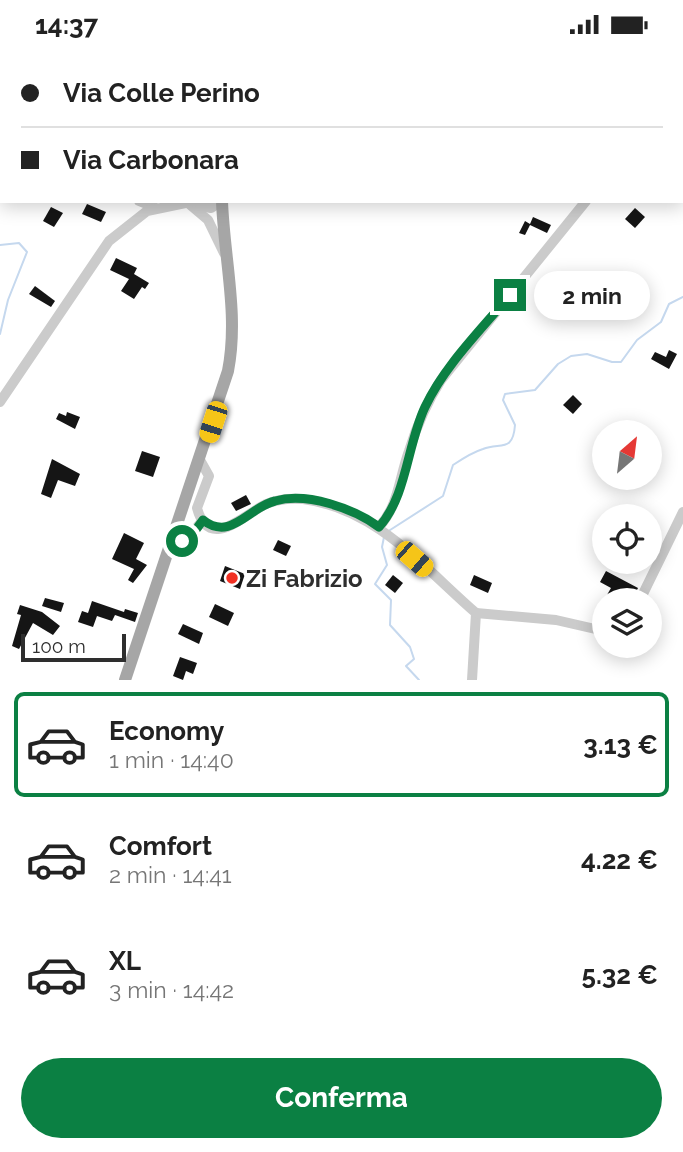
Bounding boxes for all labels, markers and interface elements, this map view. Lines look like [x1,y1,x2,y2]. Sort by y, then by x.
text: 14:37 [35,10,98,40]
text: Via Colle Perino [63,78,260,108]
text: Via Carbonara [63,145,239,175]
callout: 2 min [534,271,650,319]
route end [494,279,526,311]
text: 2 min [562,282,622,309]
car [197,399,230,445]
north arrow [592,420,662,490]
map controls [592,420,662,658]
button: locate [592,504,662,574]
route start [166,525,198,557]
car [392,537,437,581]
place label: Zi Fabrizio [246,564,363,593]
marker: Zi Fabrizio [224,570,240,586]
button: layers [592,588,662,658]
scale bar [21,631,126,662]
text: 100 m [32,635,86,657]
icon: car [25,713,88,776]
text: Economy [109,716,224,746]
text: 3.13 € [583,730,658,760]
text: 1 min · 14:40 [109,746,234,773]
icon: car [25,828,88,891]
text: Comfort [109,831,212,861]
text: 4.22 € [581,845,658,875]
text: 2 min · 14:41 [109,861,232,888]
icon: car [25,943,88,1006]
text: XL [109,946,141,976]
text: 5.32 € [582,960,658,990]
text: 3 min · 14:42 [109,976,234,1003]
button: Conferma [21,1058,662,1138]

